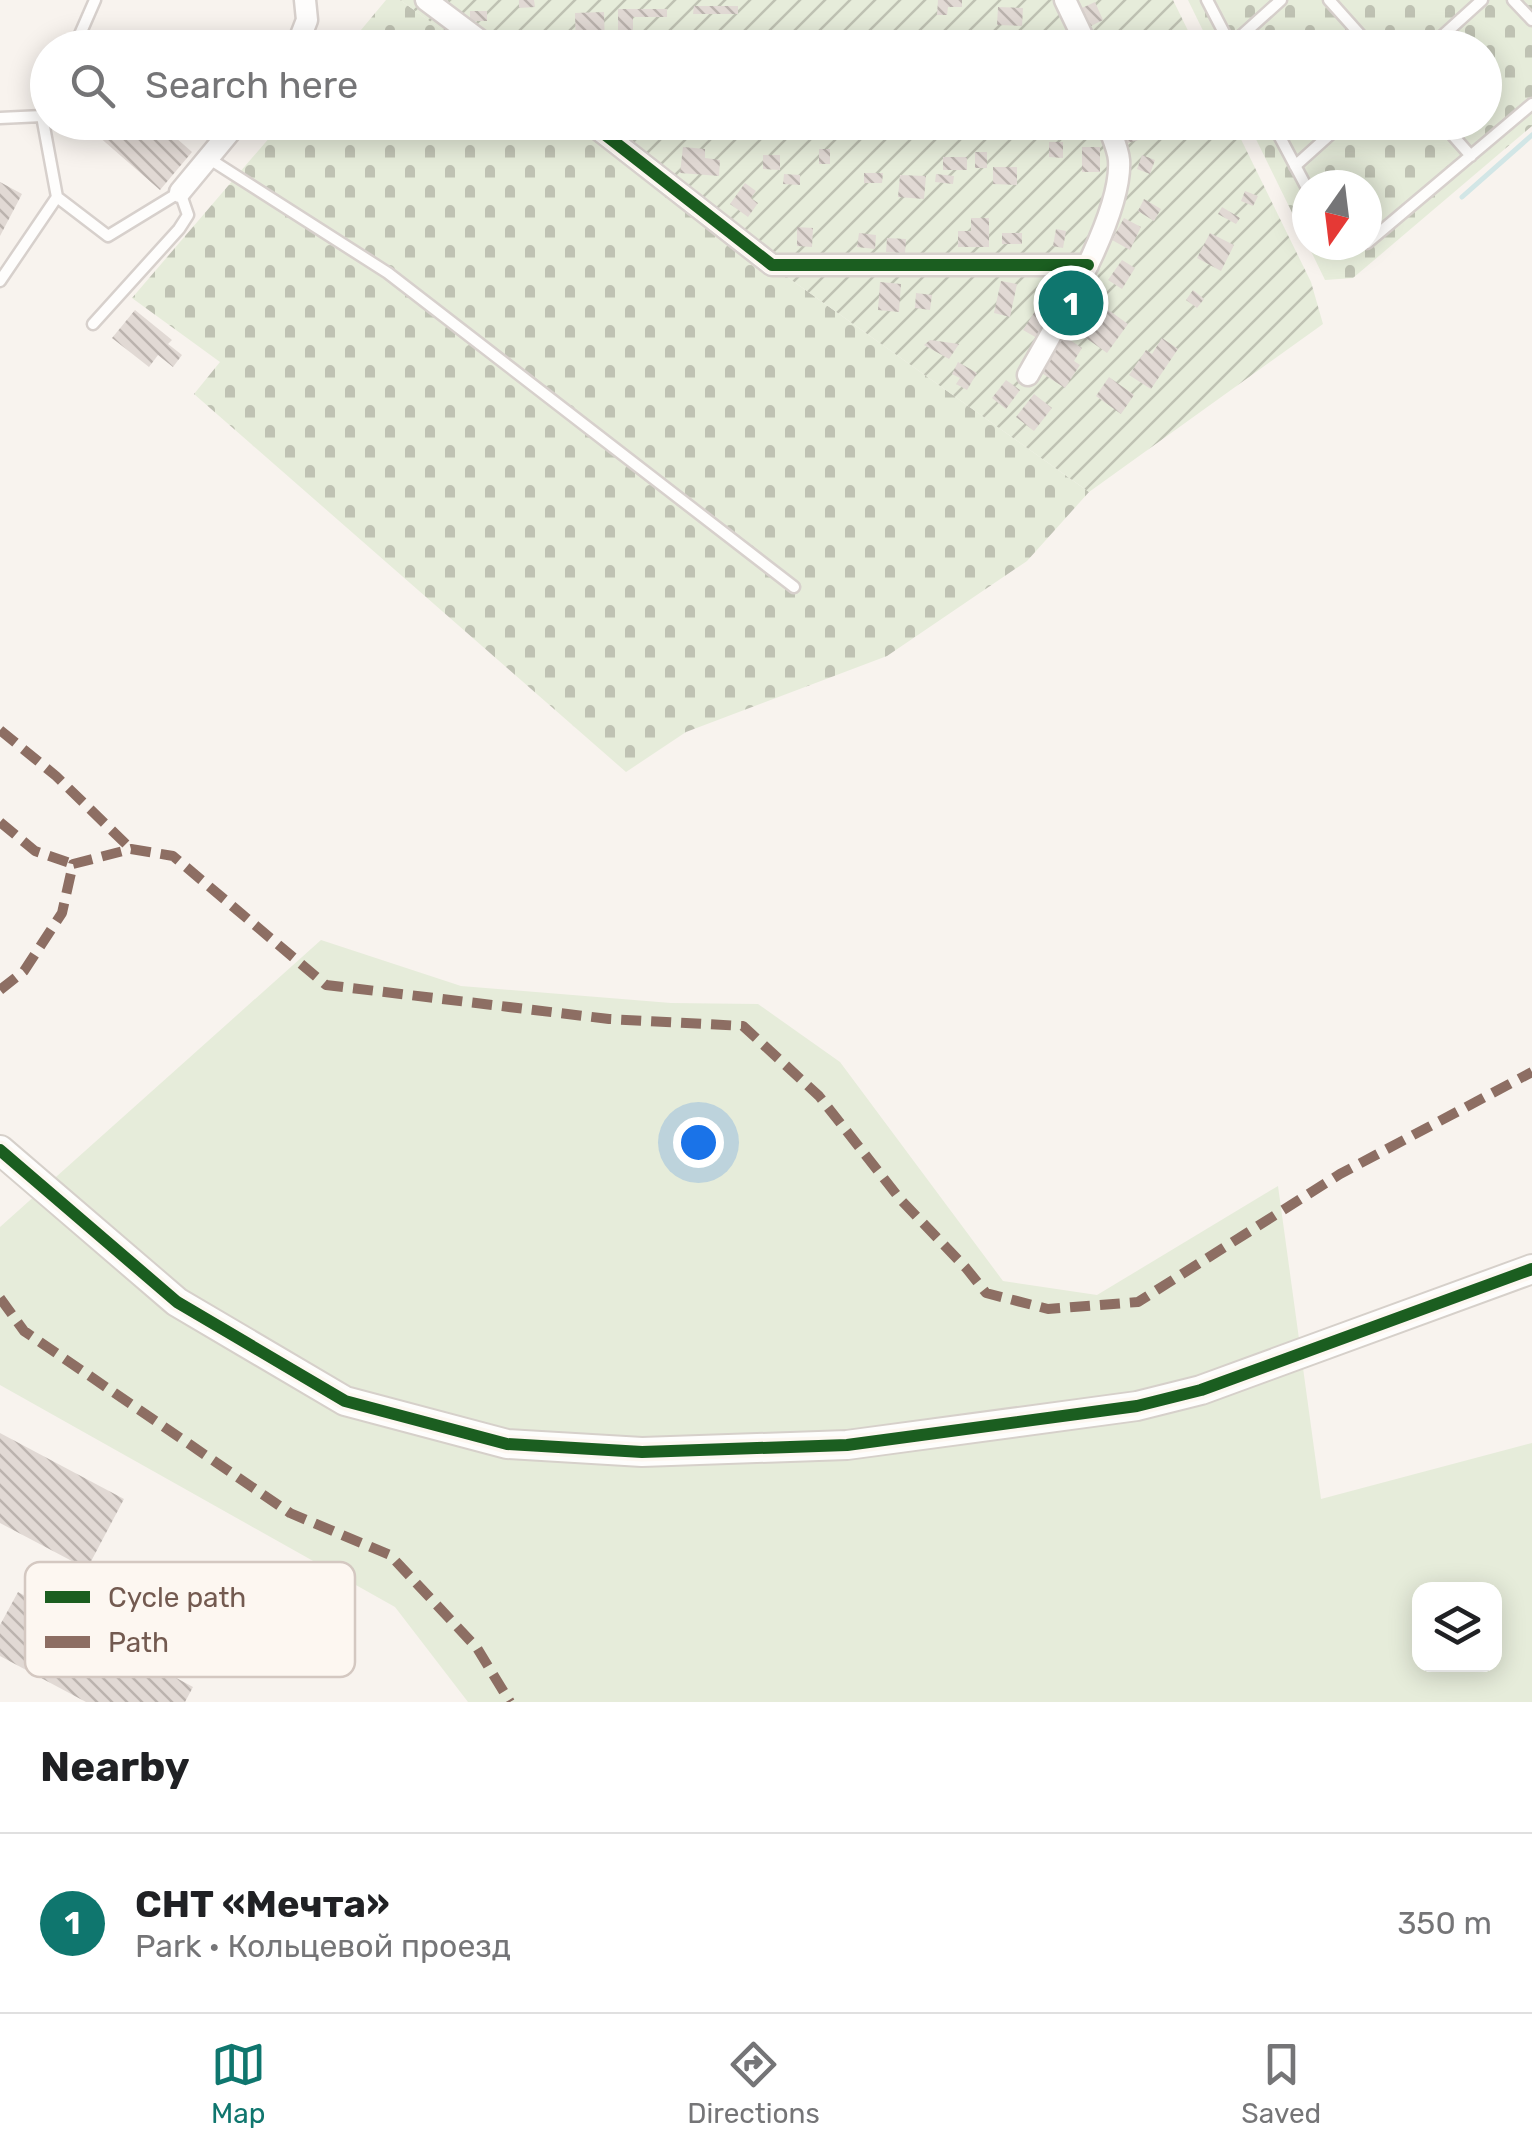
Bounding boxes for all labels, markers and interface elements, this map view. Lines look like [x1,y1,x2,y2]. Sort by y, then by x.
search box [30,30,1502,140]
icon: search [65,58,120,113]
text: Search here [145,62,358,108]
north arrow [1292,170,1382,260]
pin: 1 [1038,266,1104,340]
your location [673,1117,724,1168]
legend [25,1562,355,1677]
text: Cycle path [108,1581,246,1614]
map controls [1412,1582,1502,1672]
button: layers [1412,1582,1502,1672]
text: Path [108,1626,169,1659]
text: Nearby [40,1742,190,1792]
text: СНТ «Мечта» [135,1881,390,1927]
text: 1 [65,1904,80,1942]
text: 350 m [1397,1904,1492,1942]
text: Park · Кольцевой проезд [135,1927,511,1965]
tab: Map [211,2037,266,2130]
tab: Directions [687,2037,820,2130]
tab: Saved [1241,2037,1321,2130]

